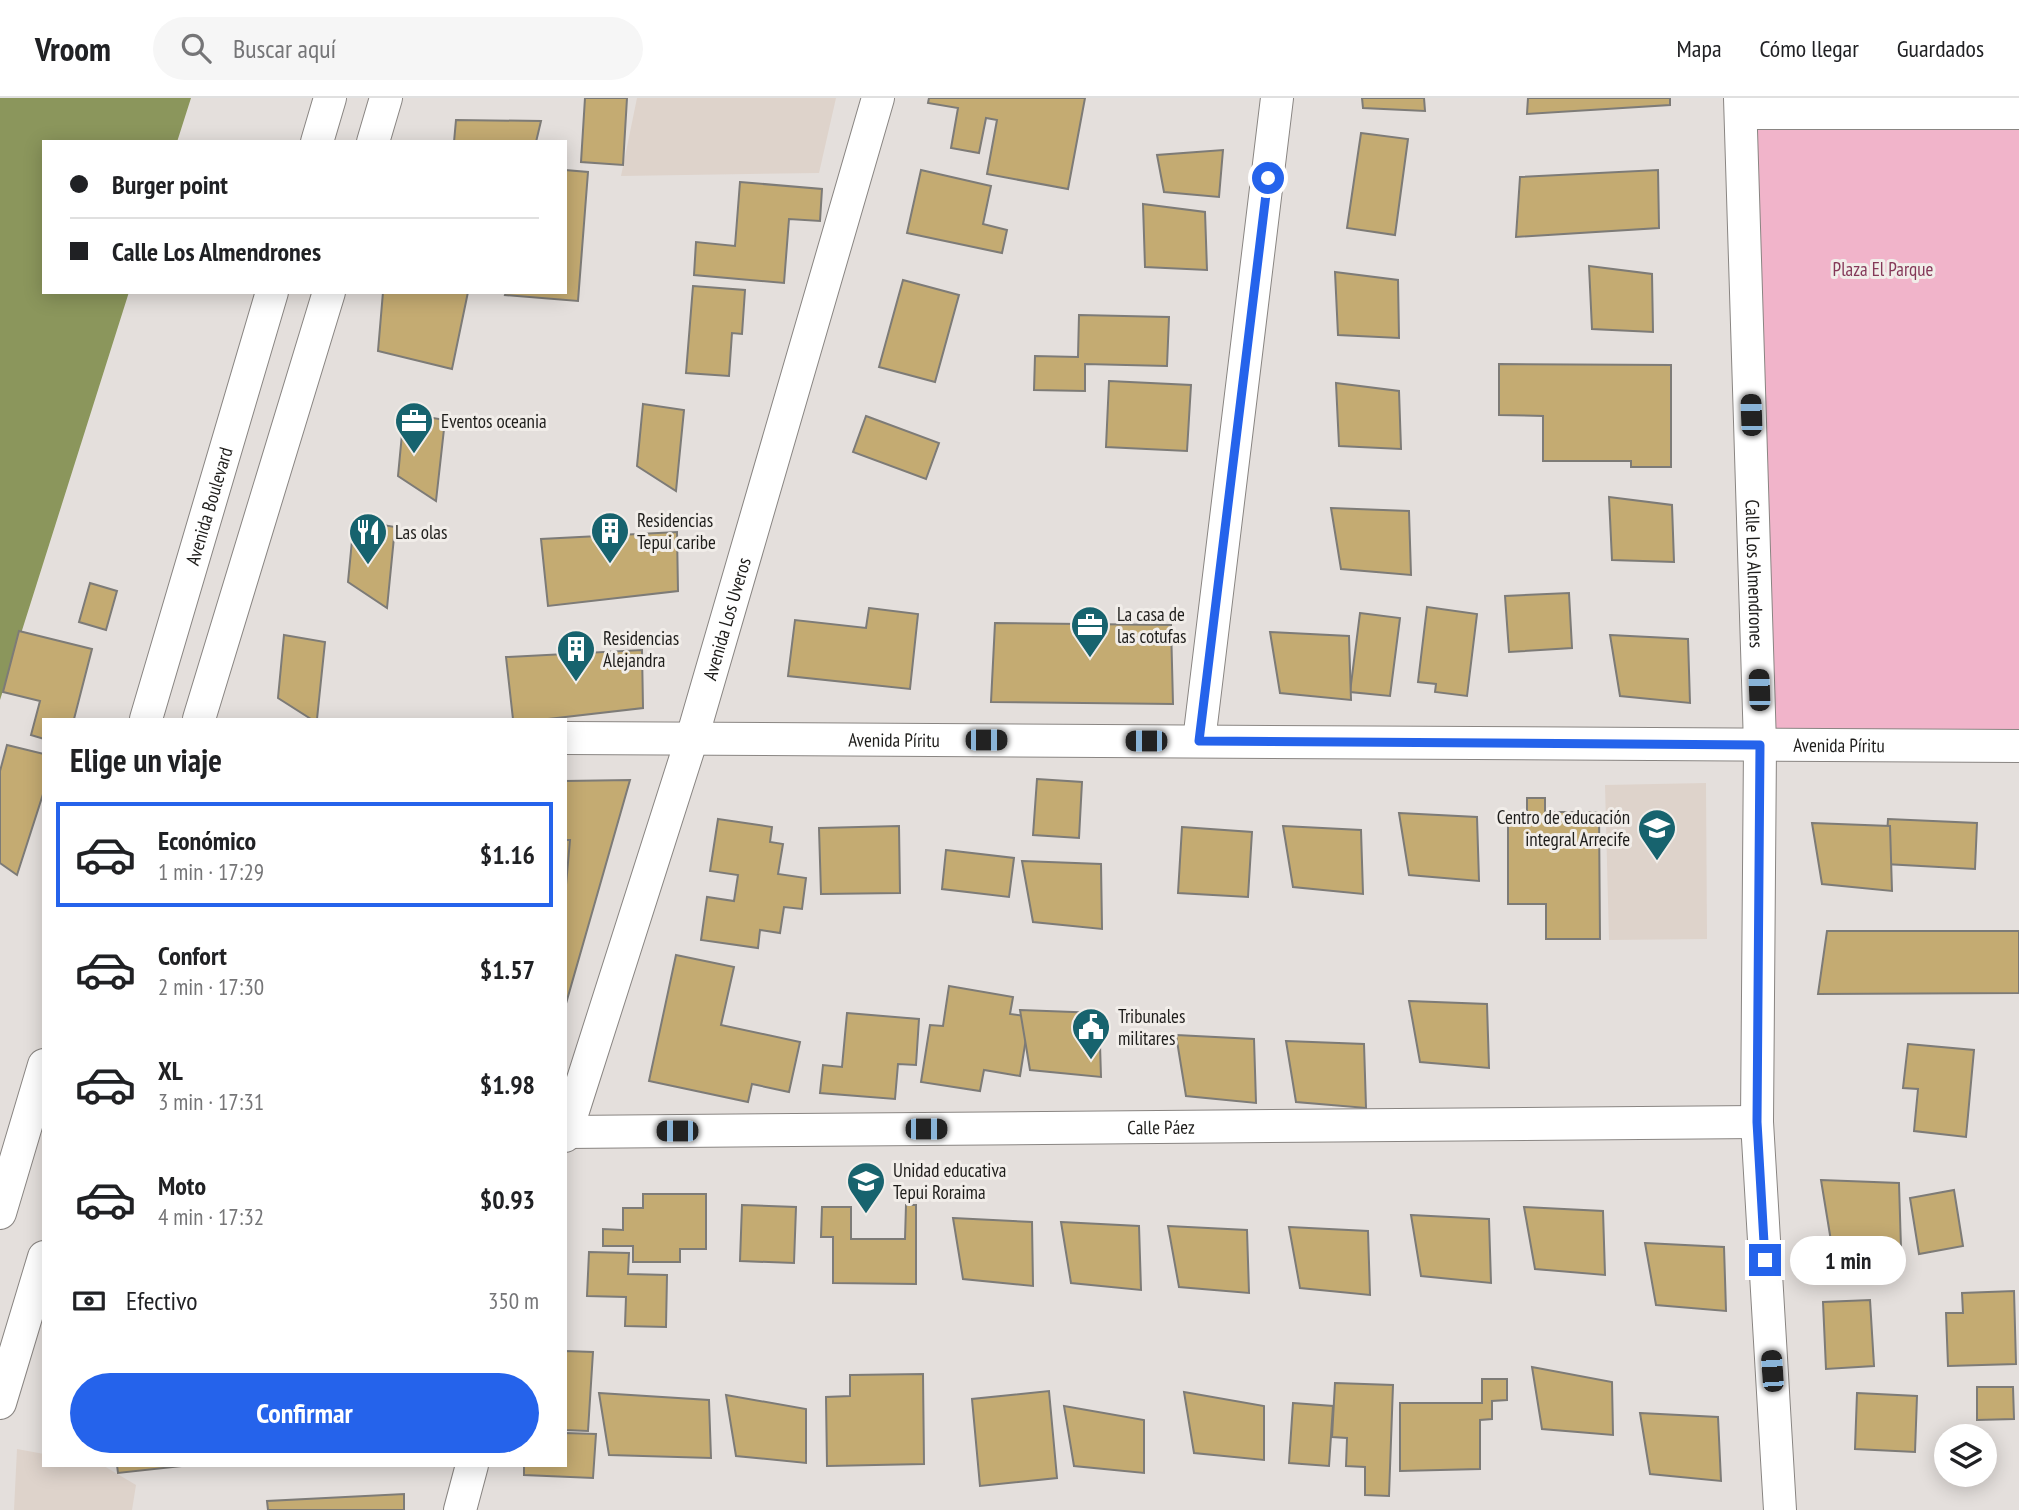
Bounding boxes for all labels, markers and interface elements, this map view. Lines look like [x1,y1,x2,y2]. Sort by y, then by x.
search box [153,17,643,80]
text: Vroom [35,27,111,70]
icon: search [177,29,215,67]
text: Buscar aquí [233,32,336,65]
text: Mapa [1677,33,1722,64]
text: Cómo llegar [1760,33,1859,64]
text: Guardados [1897,33,1984,64]
route start [1252,162,1284,194]
text: Burger point [112,168,228,201]
text: Calle Los Almendrones [112,235,321,268]
park label: Plaza El Parque [1833,257,1934,281]
car [1740,394,1763,436]
office icon: Eventos oceania [393,400,435,455]
place label: Eventos oceania [441,409,547,433]
street label: Avenida Boulevard [180,444,238,568]
street label: Calle Los Almendrones [1740,499,1769,648]
place label: Residencias Tepui caribe [637,508,716,554]
building icon: Residencias Tepui caribe [589,510,631,565]
restaurant icon: Las olas [347,511,389,566]
place label: Las olas [395,520,447,544]
street label: Avenida Los Uveros [697,555,756,683]
place label: La casa de las cotufas [1117,602,1187,648]
office icon: La casa de las cotufas [1069,604,1111,659]
place label: Residencias Alejandra [603,626,679,672]
building icon: Residencias Alejandra [555,628,597,683]
car [1748,669,1771,711]
street label: Avenida Píritu [848,728,940,752]
car [966,730,1008,751]
car [1126,731,1168,752]
street label: Avenida Píritu [1793,733,1885,757]
text: Elige un viaje [70,739,222,781]
place label: Centro de educación integral Arrecife [1497,805,1630,851]
school or university icon: Centro de educación integral Arrecife [1636,807,1678,862]
icon: car [74,823,137,886]
text: Económico [158,824,256,857]
text: $1.16 [480,838,535,871]
text: 1 min · 17:29 [158,857,264,886]
icon: car [74,938,137,1001]
text: Confort [158,939,227,972]
text: $1.57 [480,953,535,986]
text: 2 min · 17:30 [158,972,264,1001]
place label: Tribunales militares [1118,1004,1185,1050]
public building icon: Tribunales militares [1070,1006,1112,1061]
icon: car [74,1053,137,1116]
text: XL [158,1054,183,1087]
text: $1.98 [480,1068,535,1101]
text: 3 min · 17:31 [158,1087,264,1116]
street label: Calle Páez [1127,1115,1195,1139]
car [906,1119,948,1140]
car [657,1121,699,1142]
place label: Unidad educativa Tepui Roraima [893,1158,1006,1204]
school or university icon: Unidad educativa Tepui Roraima [845,1160,887,1215]
icon: car [74,1168,137,1231]
text: Moto [158,1169,206,1202]
text: $0.93 [480,1183,535,1216]
text: 4 min · 17:32 [158,1202,264,1231]
callout: 1 min [1790,1236,1905,1284]
route end [1749,1244,1781,1276]
text: 1 min [1825,1246,1871,1275]
icon: cash [70,1282,108,1320]
text: Efectivo [126,1284,198,1317]
text: 350 m [488,1286,539,1315]
car [1761,1349,1784,1393]
button: Confirmar [70,1373,539,1453]
map controls [1934,1424,1997,1487]
button: layers [1934,1424,1997,1487]

